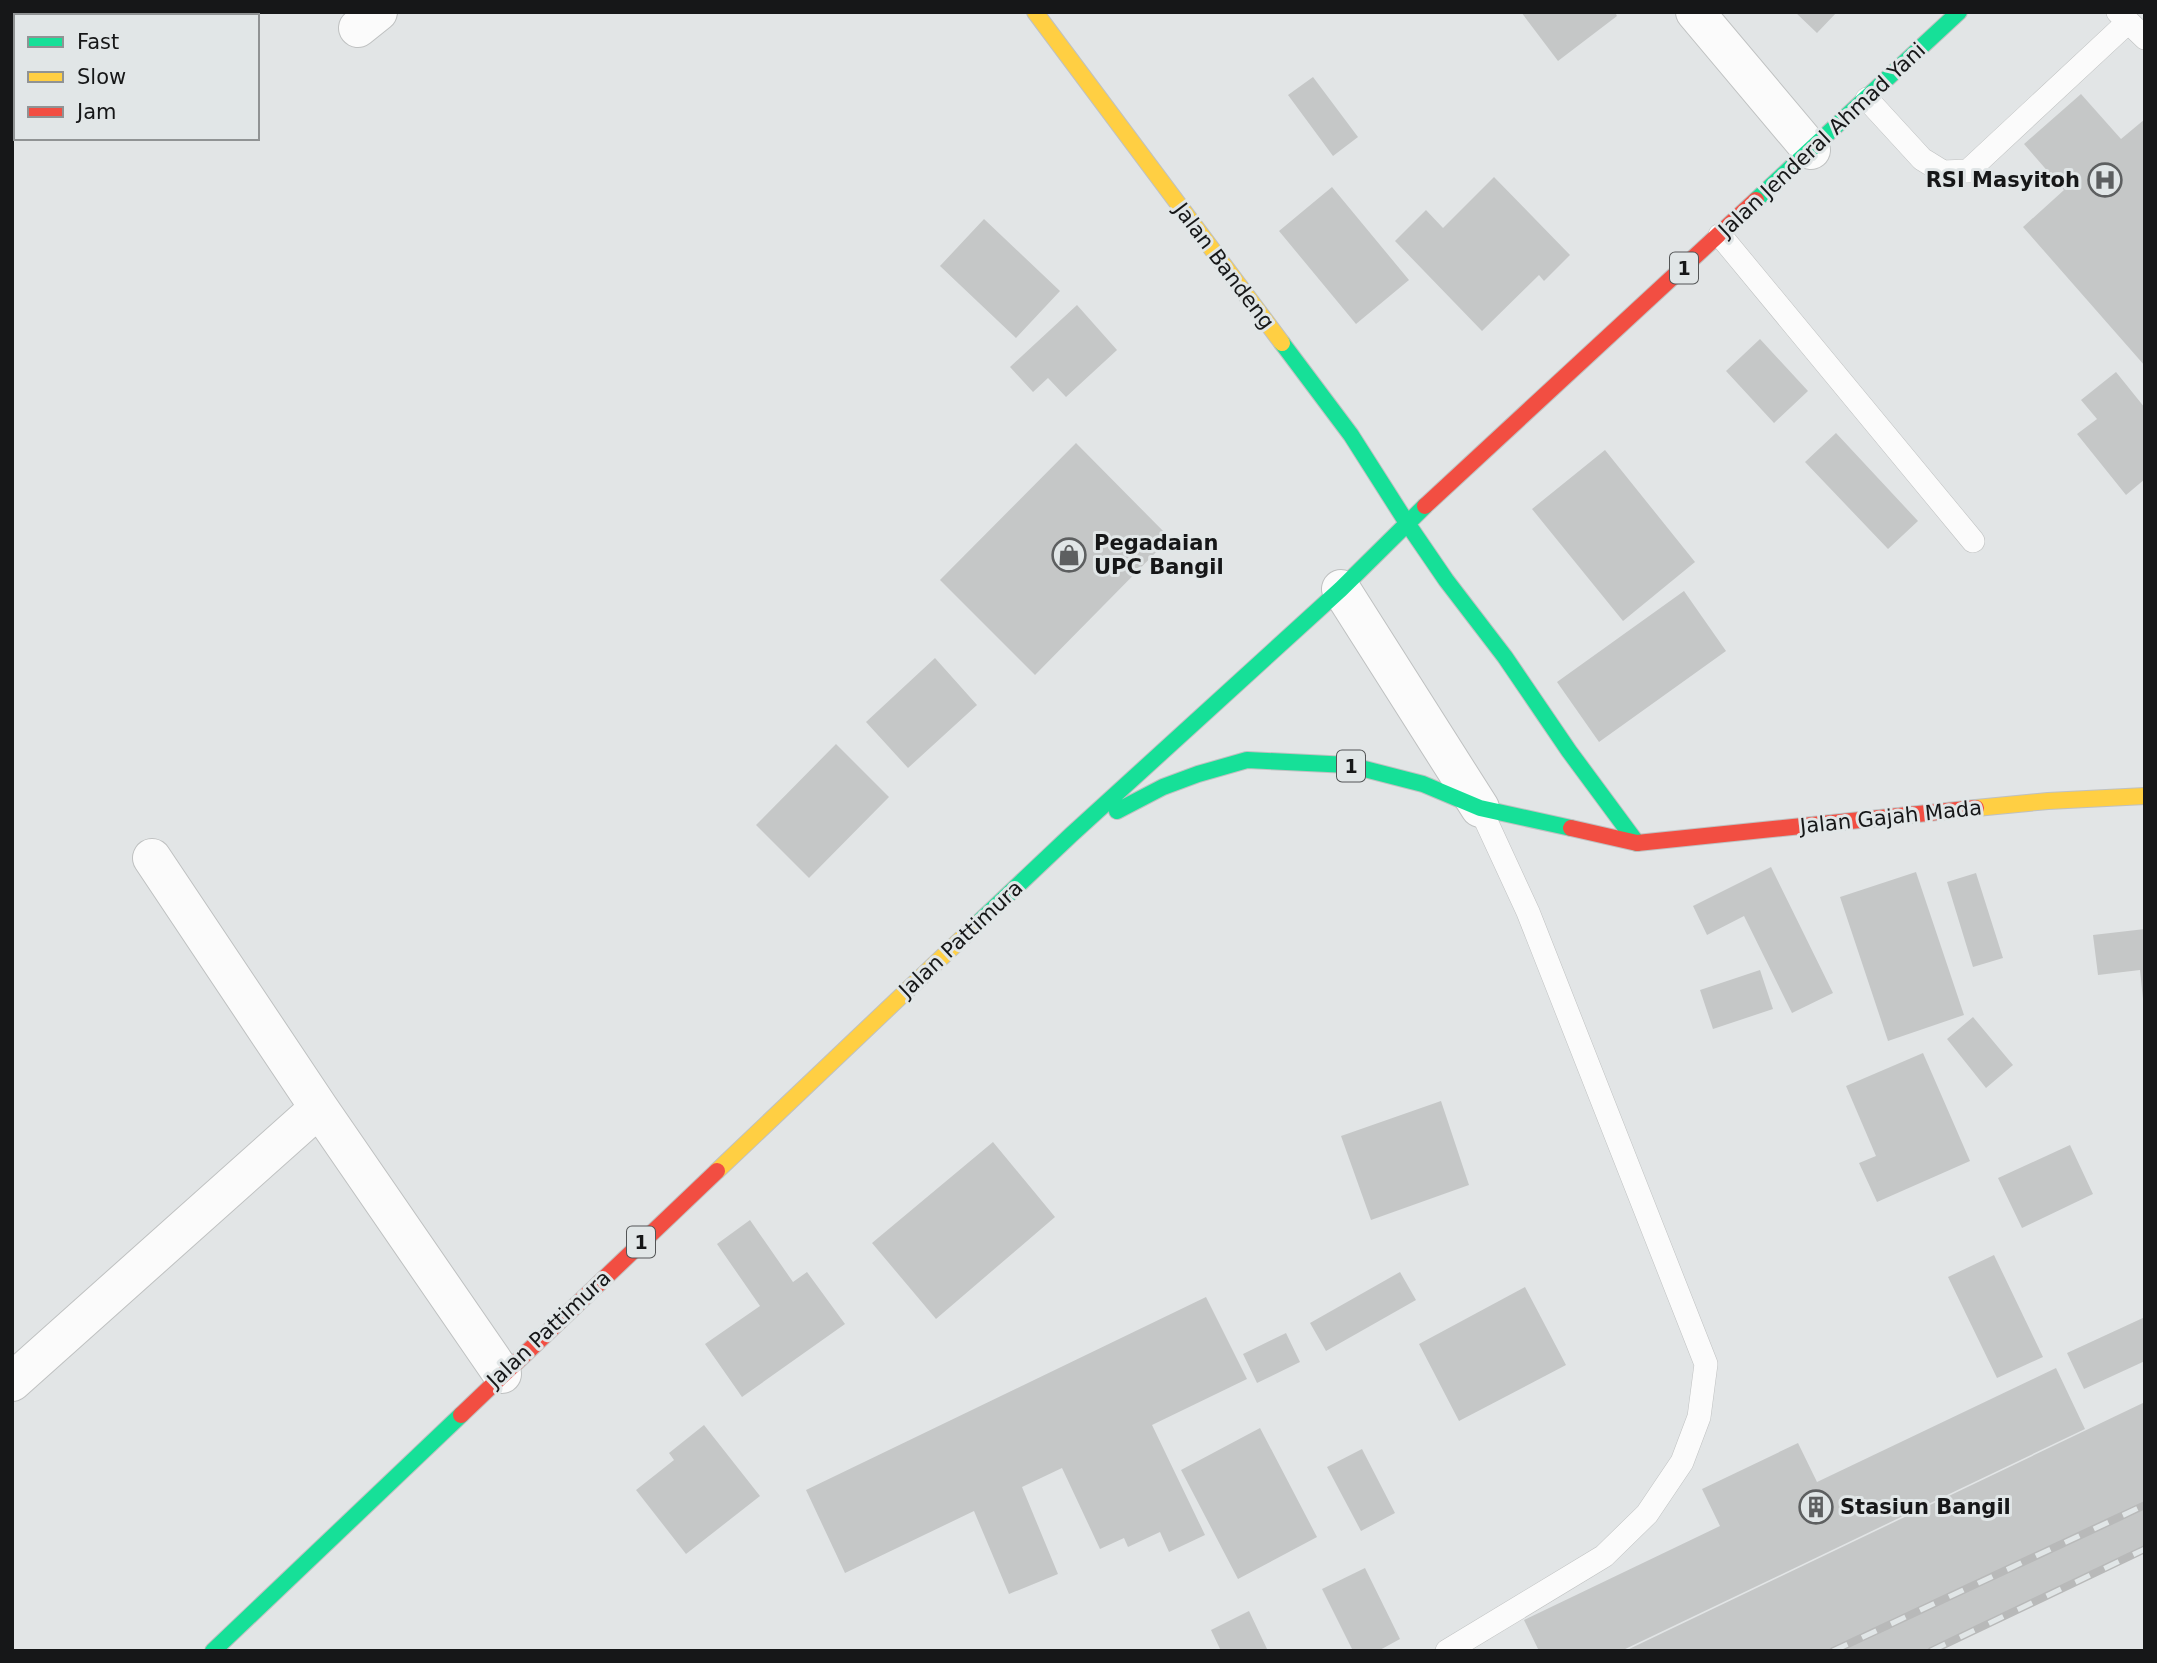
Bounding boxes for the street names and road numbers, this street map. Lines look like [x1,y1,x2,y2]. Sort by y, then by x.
street label: Jalan Jenderal Ahmad Yani [1712,38,1930,243]
street label: Jalan Bandeng [1168,197,1279,334]
road number: 1 [1670,252,1698,284]
road number: 1 [1337,750,1365,782]
street label: Jalan Gajah Mada [1797,796,1983,839]
street label: Jalan Pattimura [893,876,1028,1004]
road number: 1 [627,1226,655,1258]
street label: Jalan Pattimura [481,1266,616,1394]

